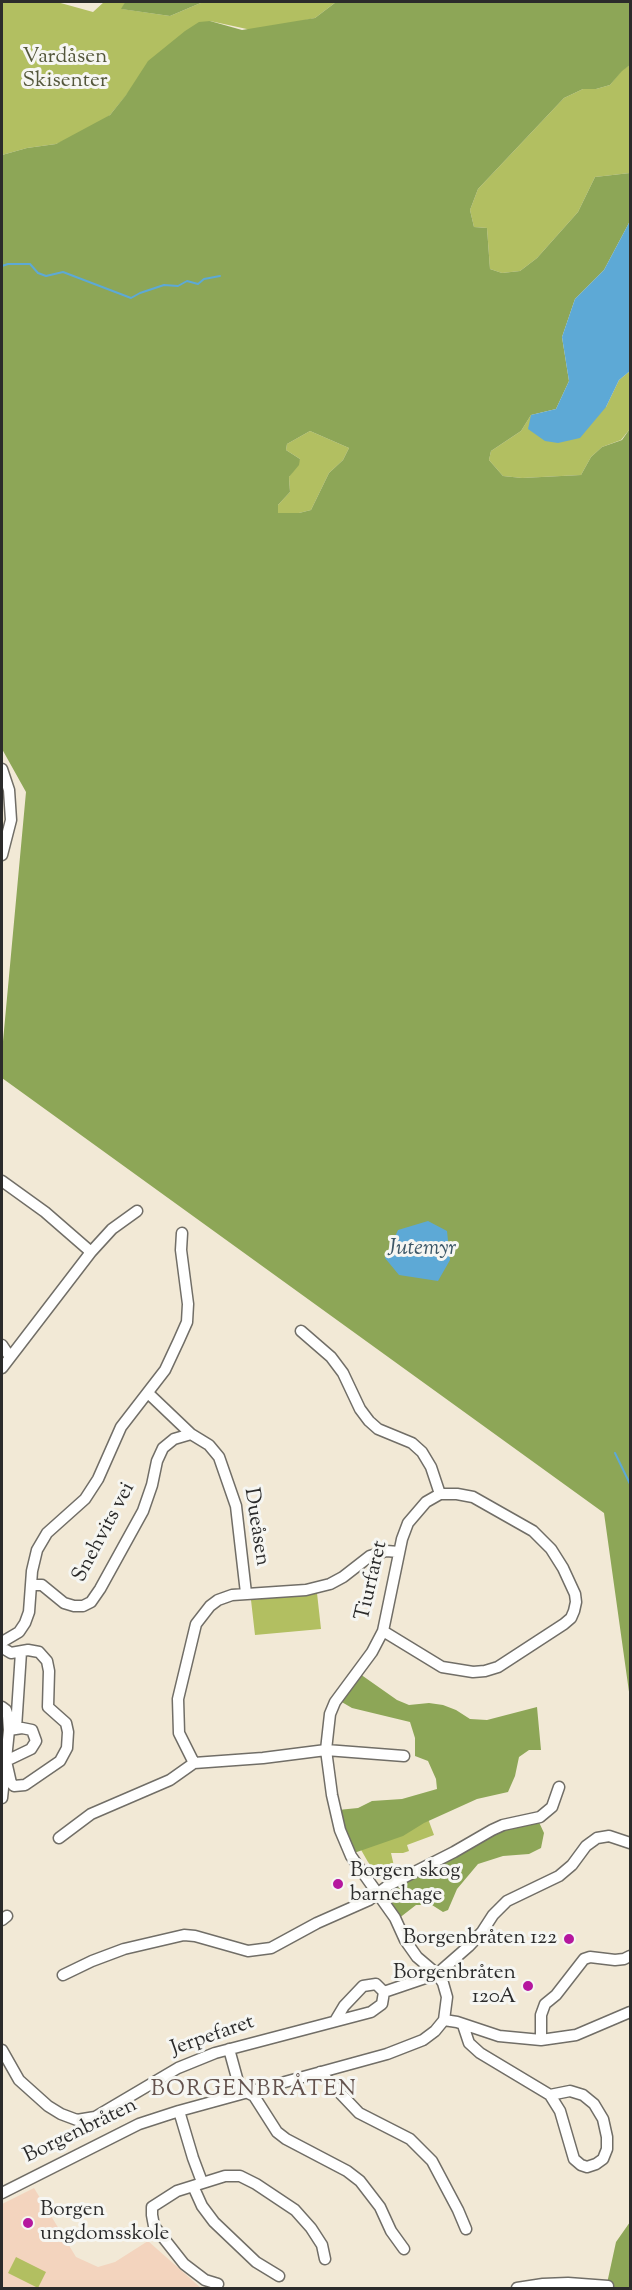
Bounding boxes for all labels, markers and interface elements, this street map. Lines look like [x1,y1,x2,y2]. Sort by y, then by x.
park label: Vardåsen Skisenter [22,45,108,95]
water label: Jutemyr [388,1237,456,1263]
street label: Snehvits vei [68,1479,142,1587]
street label: Dueåsen [236,1486,274,1568]
street label: Tiurfaret [352,1539,394,1623]
place label: Borgen skog barnehage [350,1859,460,1909]
marker: Borgen skog barnehage [331,1877,345,1891]
place label: Borgenbråten 122 [403,1926,557,1952]
marker: Borgenbråten 122 [562,1932,576,1946]
place label: Borgenbråten 120A [393,1961,516,2011]
marker: Borgenbråten 120A [521,1979,535,1993]
street label: Jerpefaret [168,2011,258,2063]
district label: BORGENBRÅTEN [151,2078,357,2104]
street label: Borgenbråten [20,2094,142,2170]
place label: Borgen ungdomsskole [40,2198,169,2248]
marker: Borgen ungdomsskole [21,2216,35,2230]

